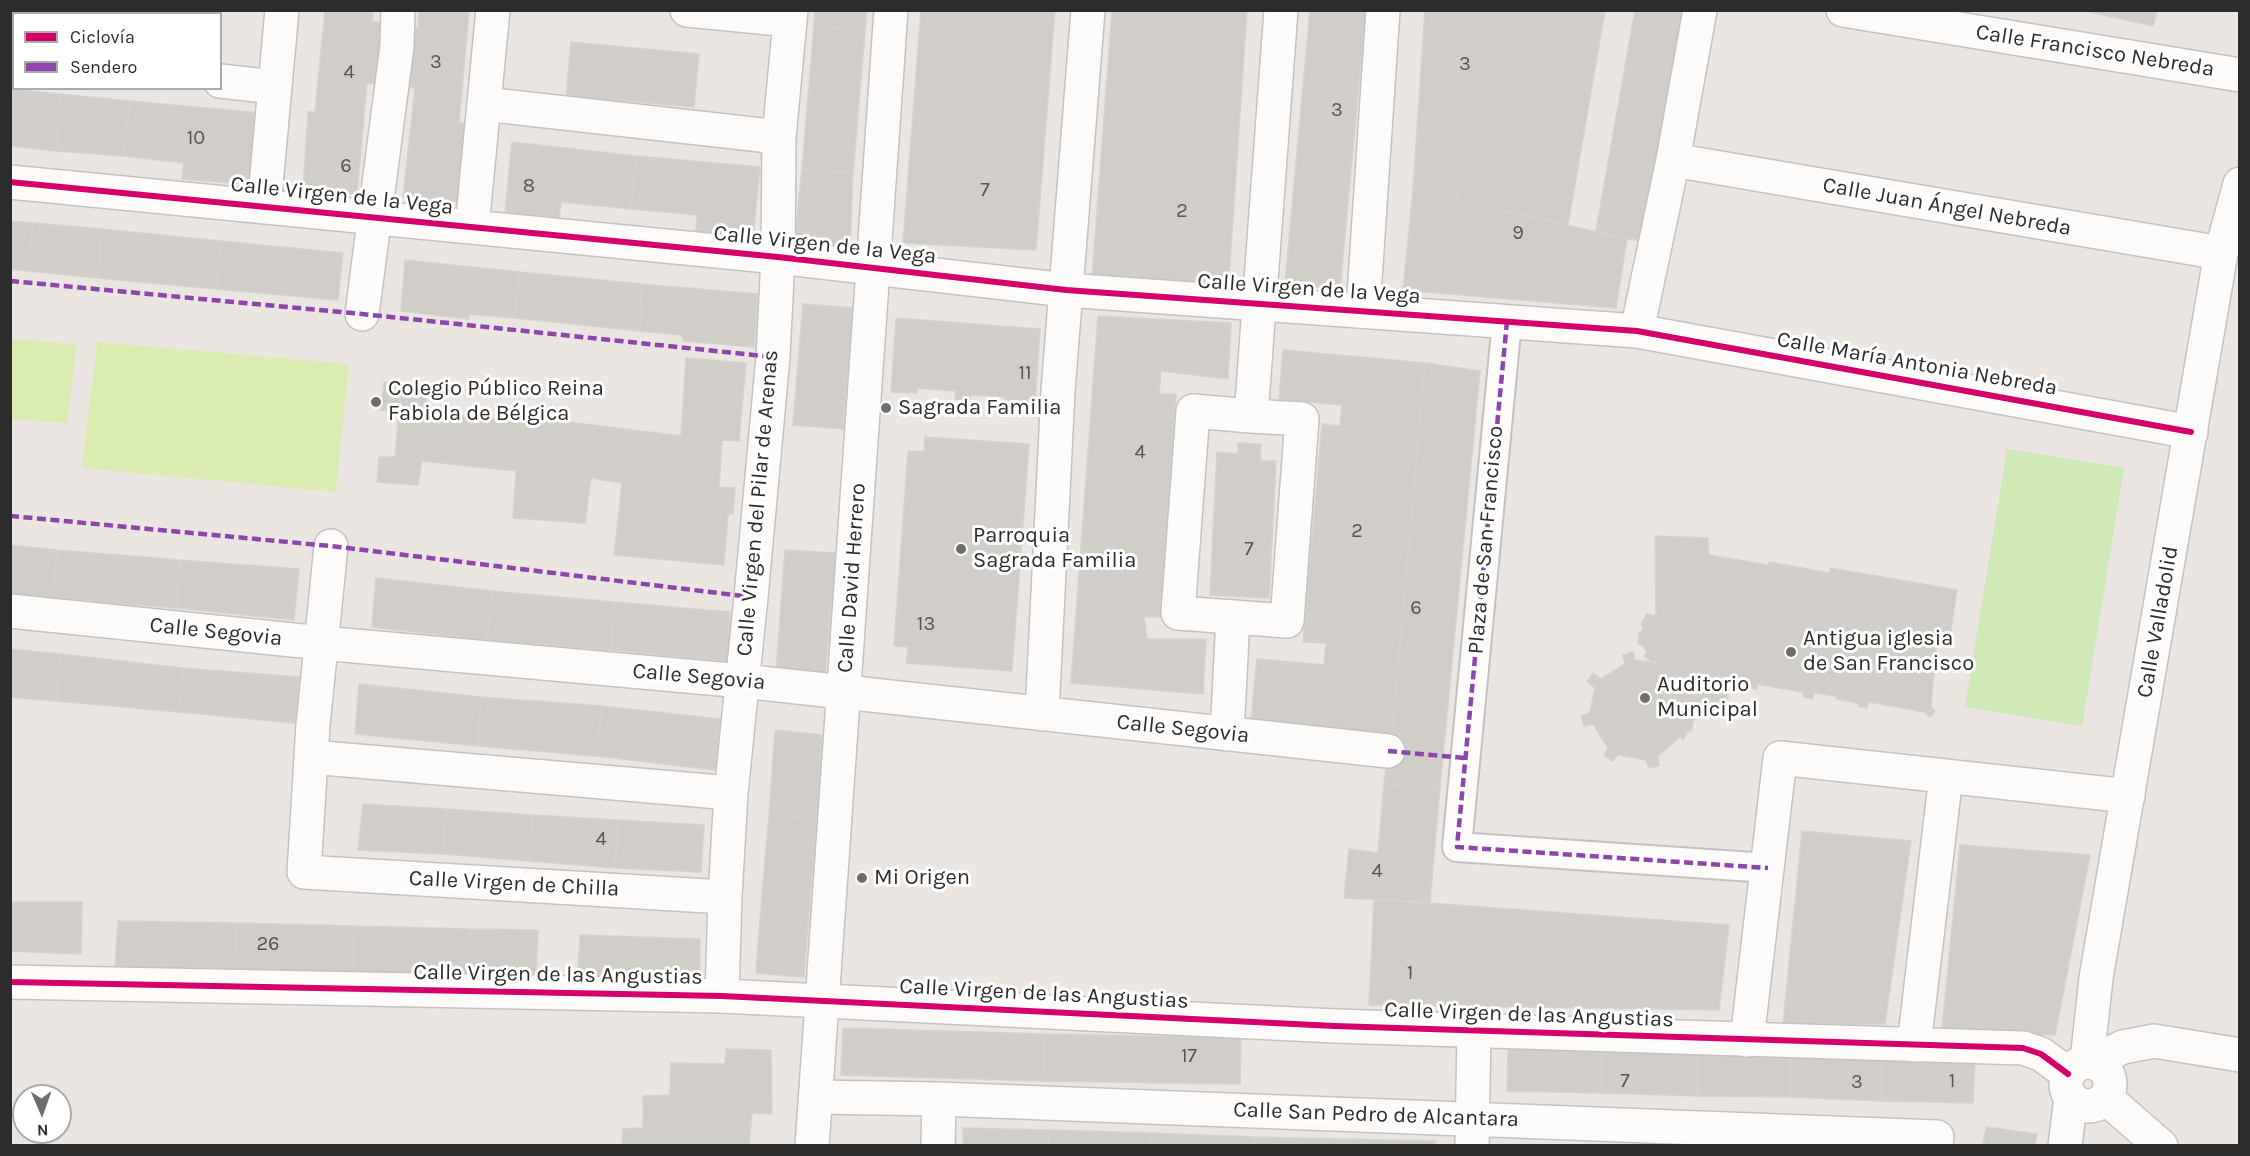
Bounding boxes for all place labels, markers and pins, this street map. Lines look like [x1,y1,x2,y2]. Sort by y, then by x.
place label: Colegio Público Reina Fabiola de Bélgica [388,376,604,428]
marker: Colegio Público Reina Fabiola de Bélgica [369,395,383,409]
place label: Sagrada Familia [898,395,1061,421]
marker: Sagrada Familia [879,401,893,415]
place label: Parroquia Sagrada Familia [973,523,1136,574]
marker: Parroquia Sagrada Familia [954,542,968,556]
place label: Antigua iglesia de San Francisco [1803,626,1974,678]
marker: Antigua iglesia de San Francisco [1784,645,1798,659]
place label: Auditorio Municipal [1657,672,1758,724]
marker: Auditorio Municipal [1638,691,1652,705]
place label: Mi Origen [874,865,970,891]
marker: Mi Origen [855,871,869,885]

